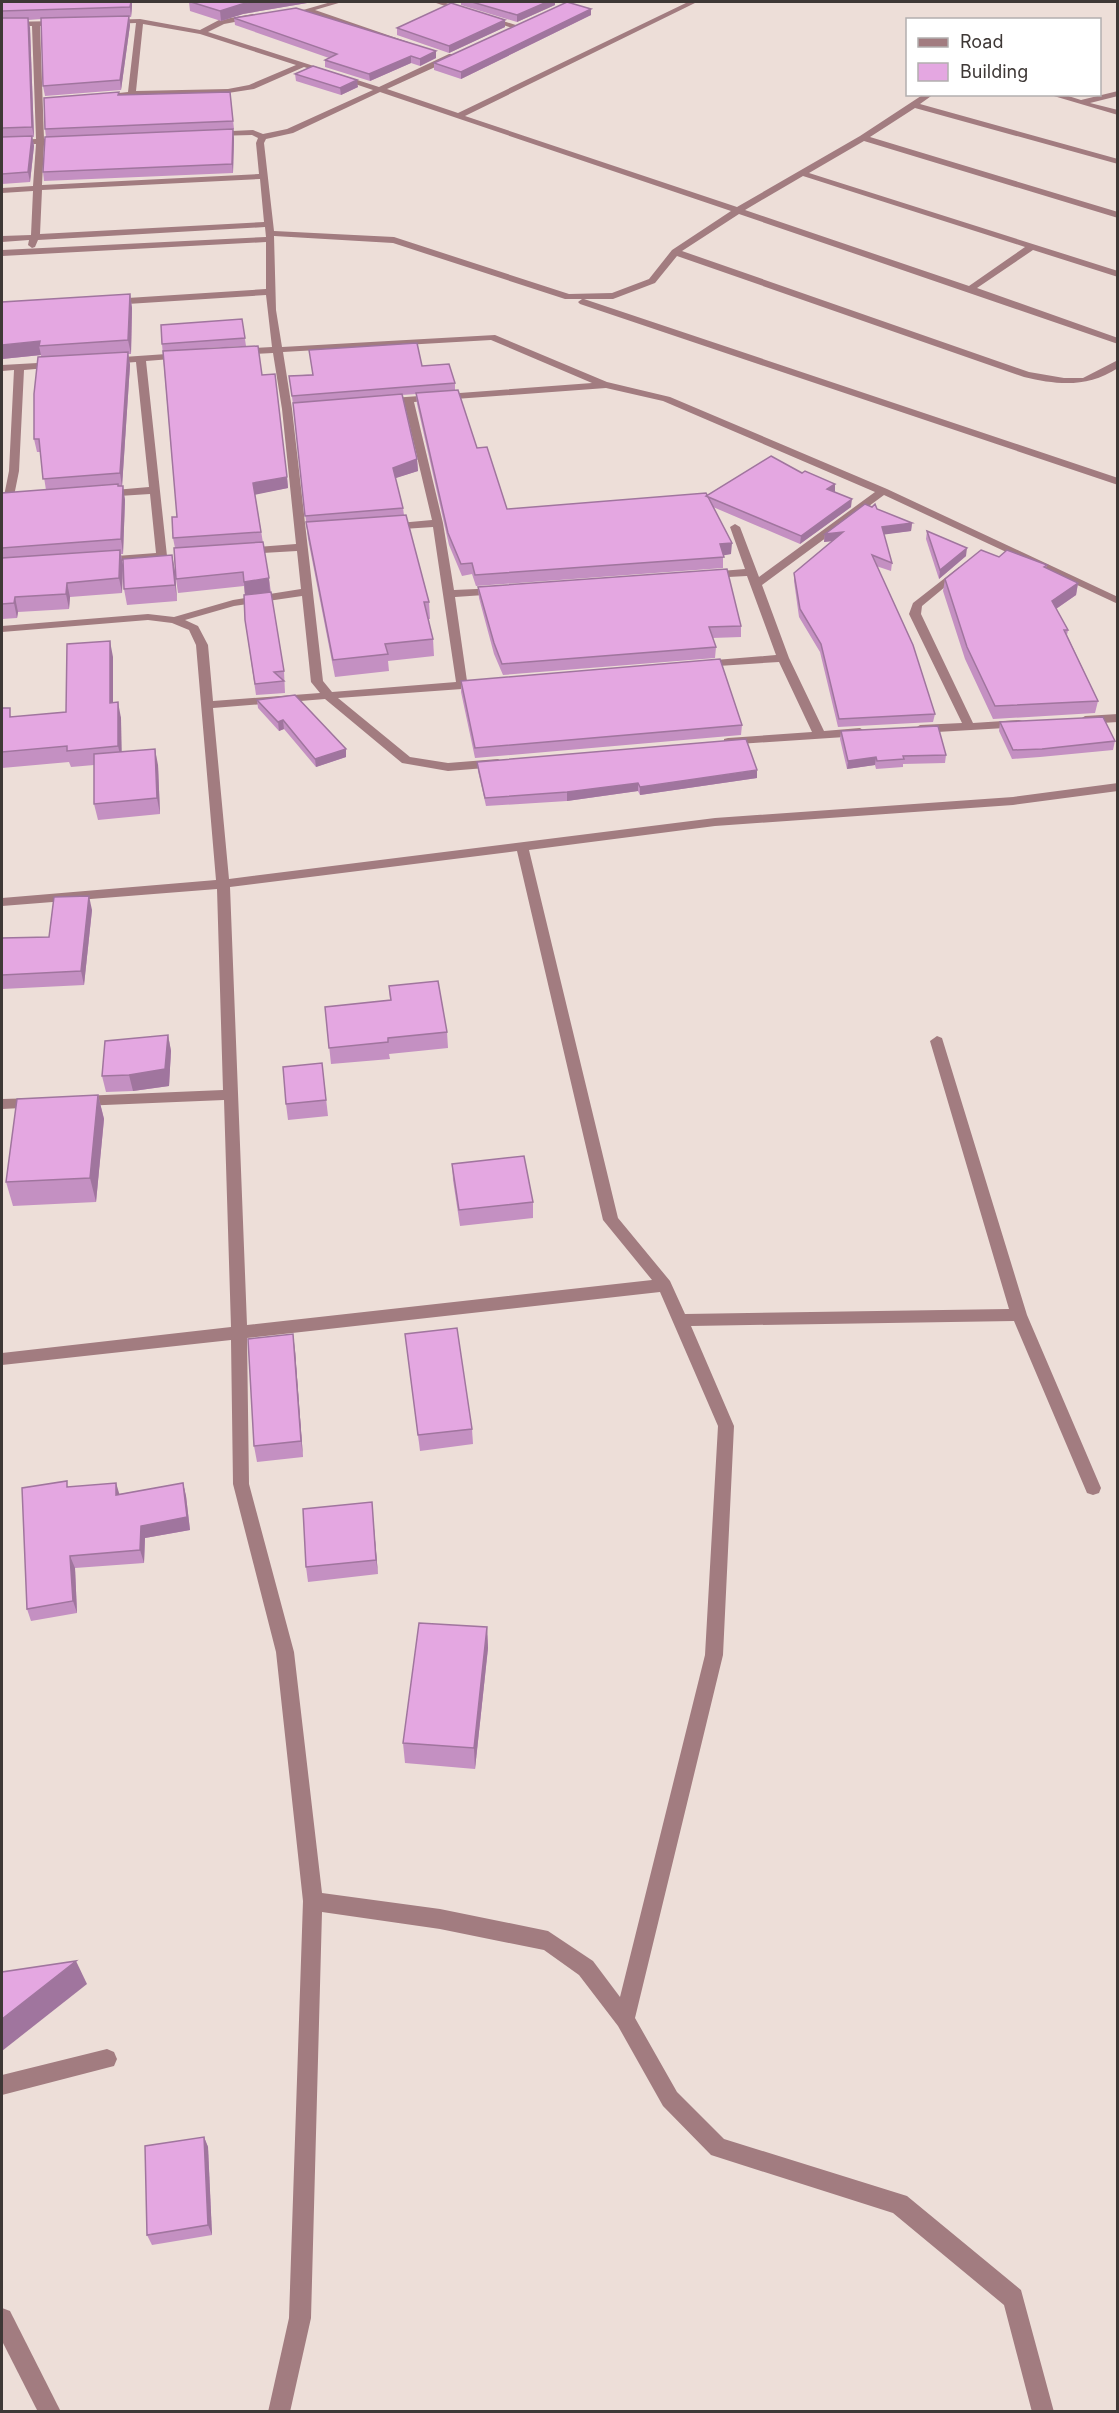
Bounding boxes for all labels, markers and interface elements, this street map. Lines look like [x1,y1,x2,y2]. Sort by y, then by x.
legend [906,18,1101,96]
text: Road [960,31,1003,52]
text: Building [960,61,1028,82]

